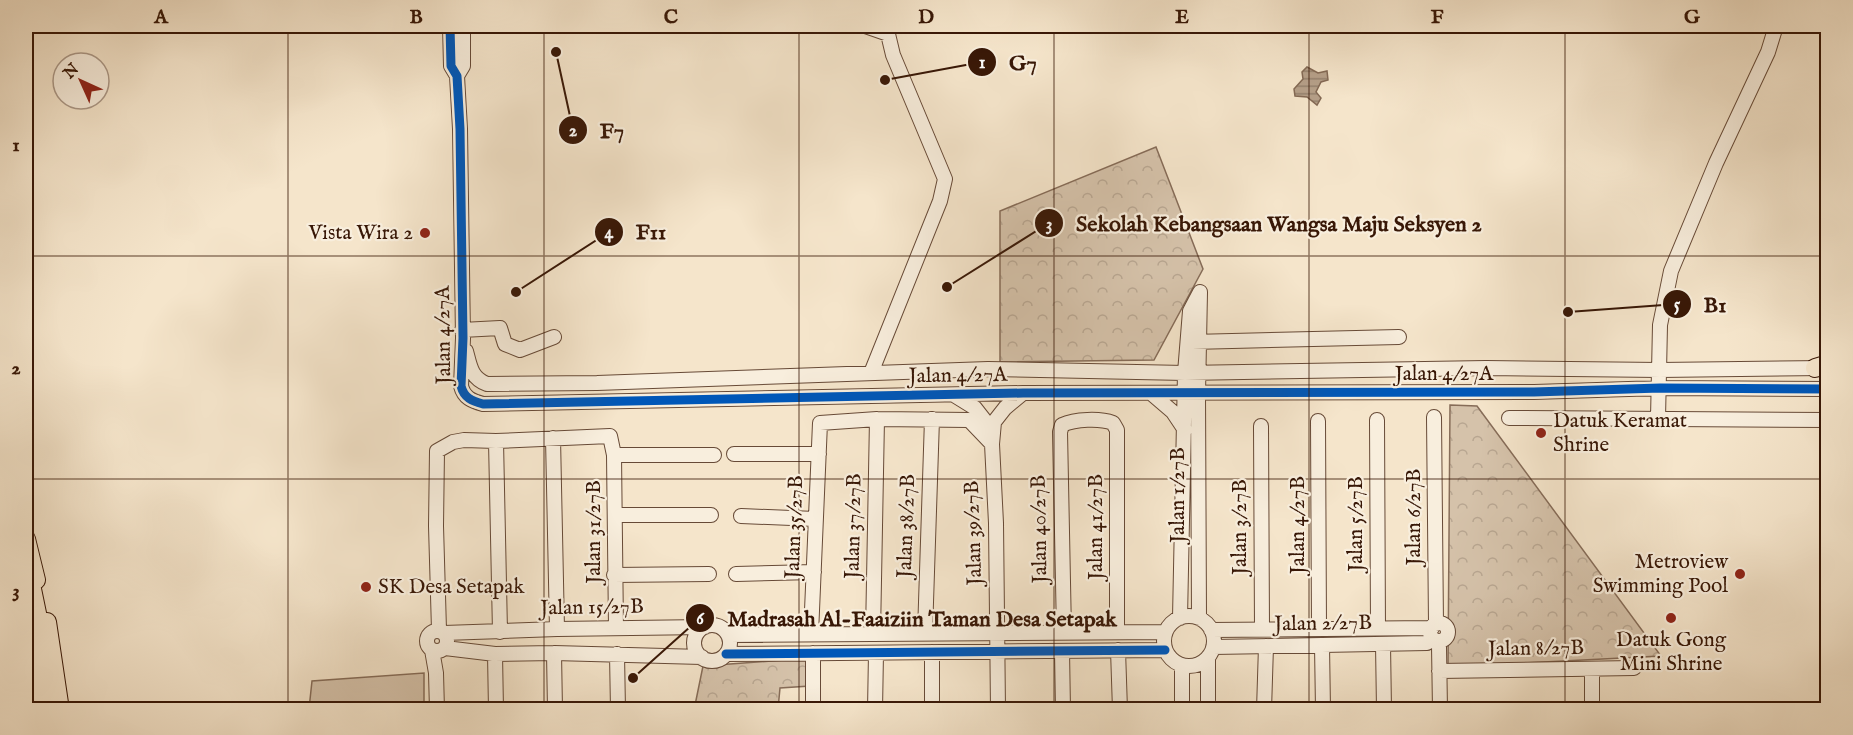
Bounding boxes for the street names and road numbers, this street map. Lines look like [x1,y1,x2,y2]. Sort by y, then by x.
street label: Jalan 4/27A [430,285,458,387]
street label: Jalan 4/27A [1393,361,1494,388]
street label: Jalan 4/27A [906,362,1008,390]
street label: Jalan 1/27B [1165,447,1192,545]
street label: Jalan 6/27B [1401,468,1428,567]
street label: Jalan 37/27B [840,473,868,581]
street label: Jalan 38/27B [892,473,922,581]
street label: Jalan 40/27B [1026,474,1054,586]
street label: Jalan 41/27B [1083,474,1110,582]
street label: Jalan 35/27B [780,475,810,581]
street label: Jalan 4/27B [1285,476,1312,576]
street label: Jalan 5/27B [1343,476,1370,574]
street label: Jalan 3/27B [1227,479,1254,577]
street label: Jalan 31/27B [581,480,608,586]
street label: Jalan 39/27B [959,480,989,588]
street label: Jalan 15/27B [538,594,644,622]
street label: Jalan 2/27B [1272,610,1372,638]
street label: Jalan 8/27B [1486,635,1584,663]

